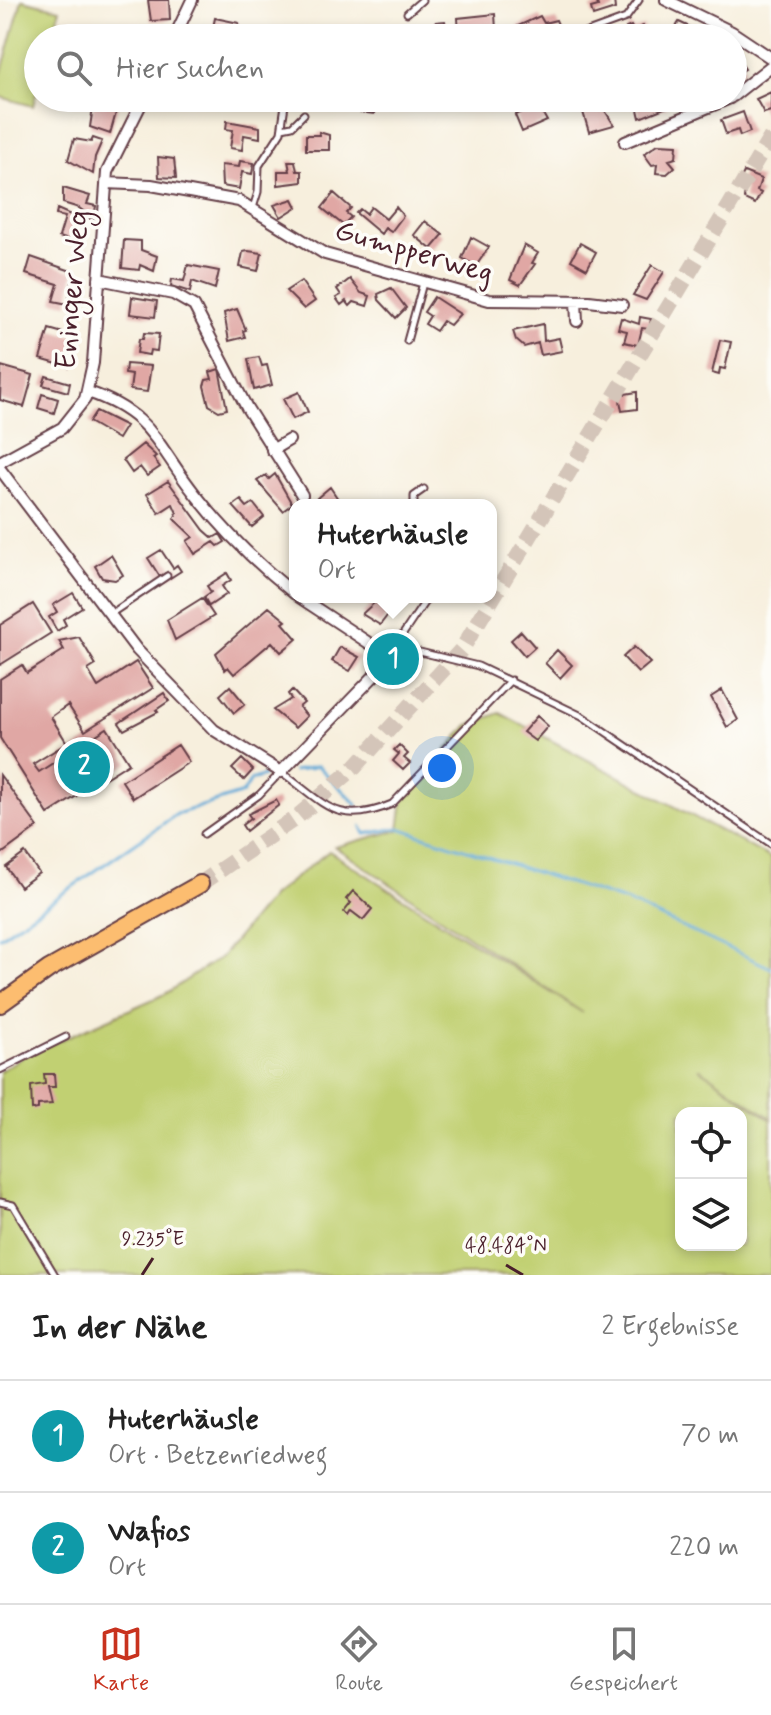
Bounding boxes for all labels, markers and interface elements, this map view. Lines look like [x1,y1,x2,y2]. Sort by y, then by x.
search box [24,24,747,112]
icon: search [52,46,96,90]
text: Hier suchen [116,49,264,88]
street label: Eninger Weg [47,209,101,372]
street label: Gumpperweg [330,211,498,293]
popup [289,499,497,603]
text: Huterhäusle [317,515,469,554]
text: Ort [317,554,356,588]
pin: 1 [367,629,419,689]
pin: 2 [58,737,110,797]
your location [422,748,462,788]
map controls [675,1107,747,1251]
button: locate [675,1107,747,1179]
button: layers [675,1179,747,1251]
text: 9.235°E [122,1226,184,1253]
text: 48.484°N [465,1233,547,1260]
text: In der Nähe [32,1305,207,1350]
text: 2 Ergebnisse [601,1310,739,1344]
text: Huterhäusle [108,1400,259,1439]
text: 1 [52,1419,64,1453]
text: 70 m [681,1419,739,1453]
text: Ort · Betzenriedweg [108,1439,328,1473]
text: Wafios [108,1512,190,1551]
text: 2 [52,1531,64,1565]
text: 220 m [669,1531,739,1565]
text: Ort [108,1551,146,1585]
tab: Karte [93,1622,149,1698]
tab: Route [335,1622,383,1698]
tab: Gespeichert [569,1622,678,1698]

